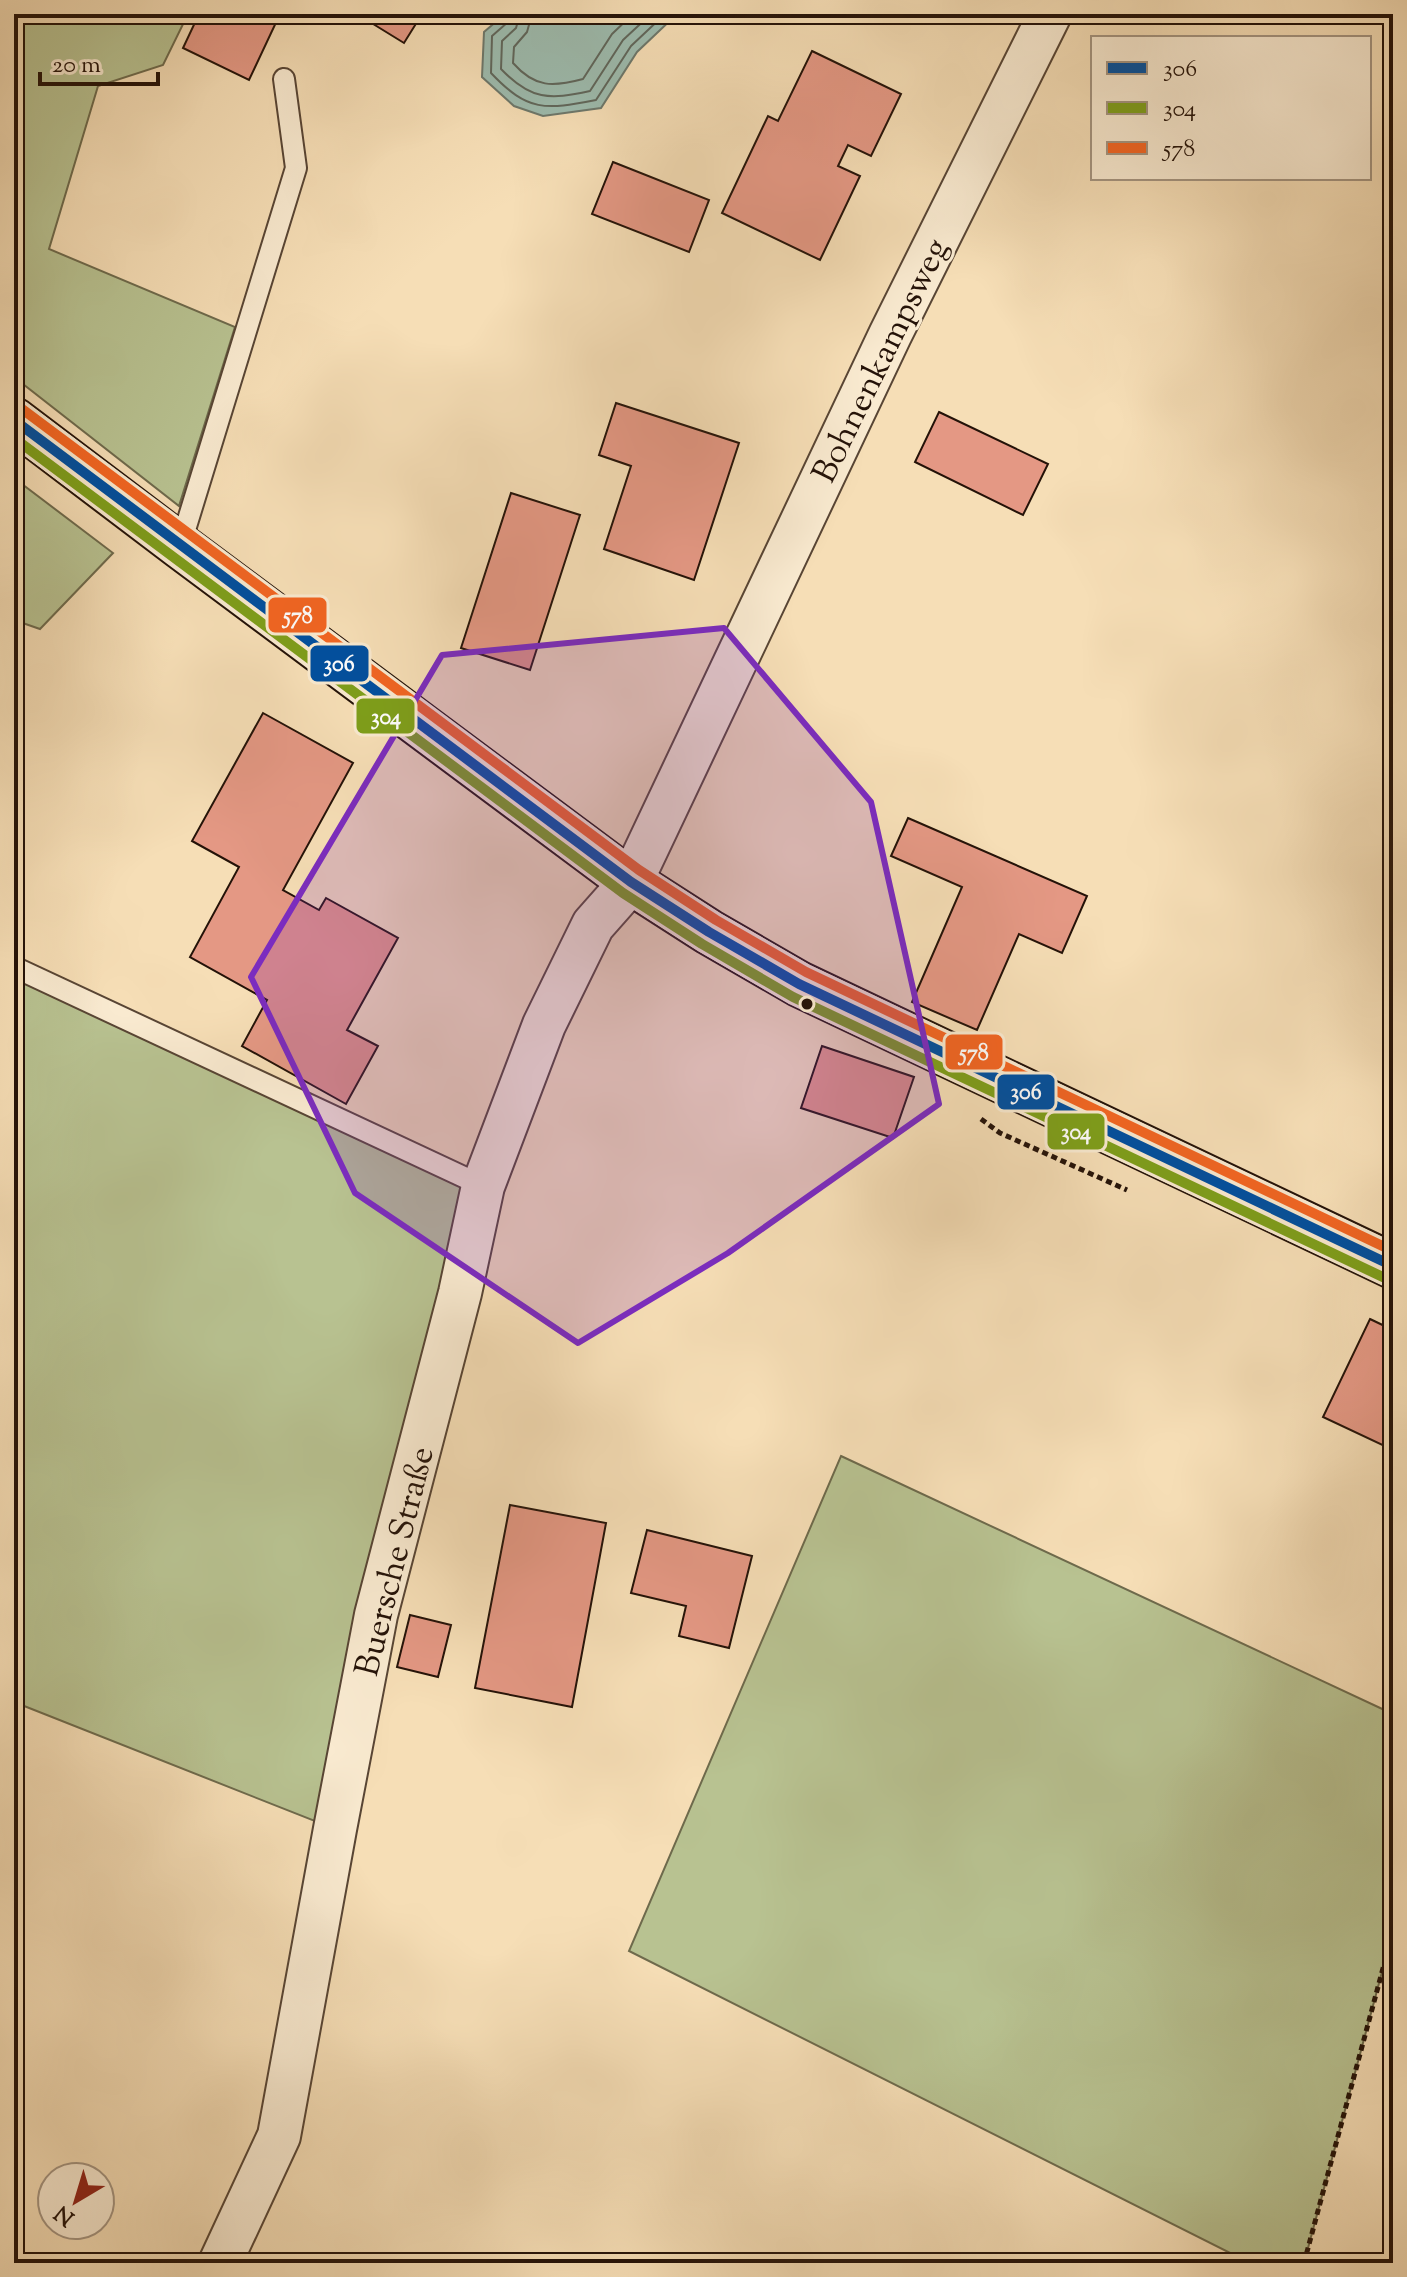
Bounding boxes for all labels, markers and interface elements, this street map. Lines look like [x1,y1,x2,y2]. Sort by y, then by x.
scale bar [40,36,158,86]
legend [1091,36,1371,180]
text: 20 m [52,49,101,83]
text: 306 [1163,53,1197,87]
text: 304 [1163,93,1196,127]
text: 578 [1161,133,1195,167]
street label: Bohnenkampsweg [802,231,963,492]
line badge: 578 [267,596,328,634]
text: 578 [281,602,313,634]
line badge: 306 [309,644,370,683]
text: 306 [323,650,355,682]
line badge: 304 [355,697,416,735]
text: 304 [371,703,401,735]
unlabelled marker [799,996,815,1012]
line badge: 578 [944,1033,1004,1071]
text: 578 [957,1039,989,1071]
line badge: 306 [996,1073,1056,1111]
text: 306 [1010,1078,1042,1110]
line badge: 304 [1046,1112,1106,1151]
text: 304 [1061,1118,1091,1150]
street label: Buersche Straße [344,1442,449,1682]
north arrow [36,2161,116,2241]
text: N [48,2196,82,2232]

